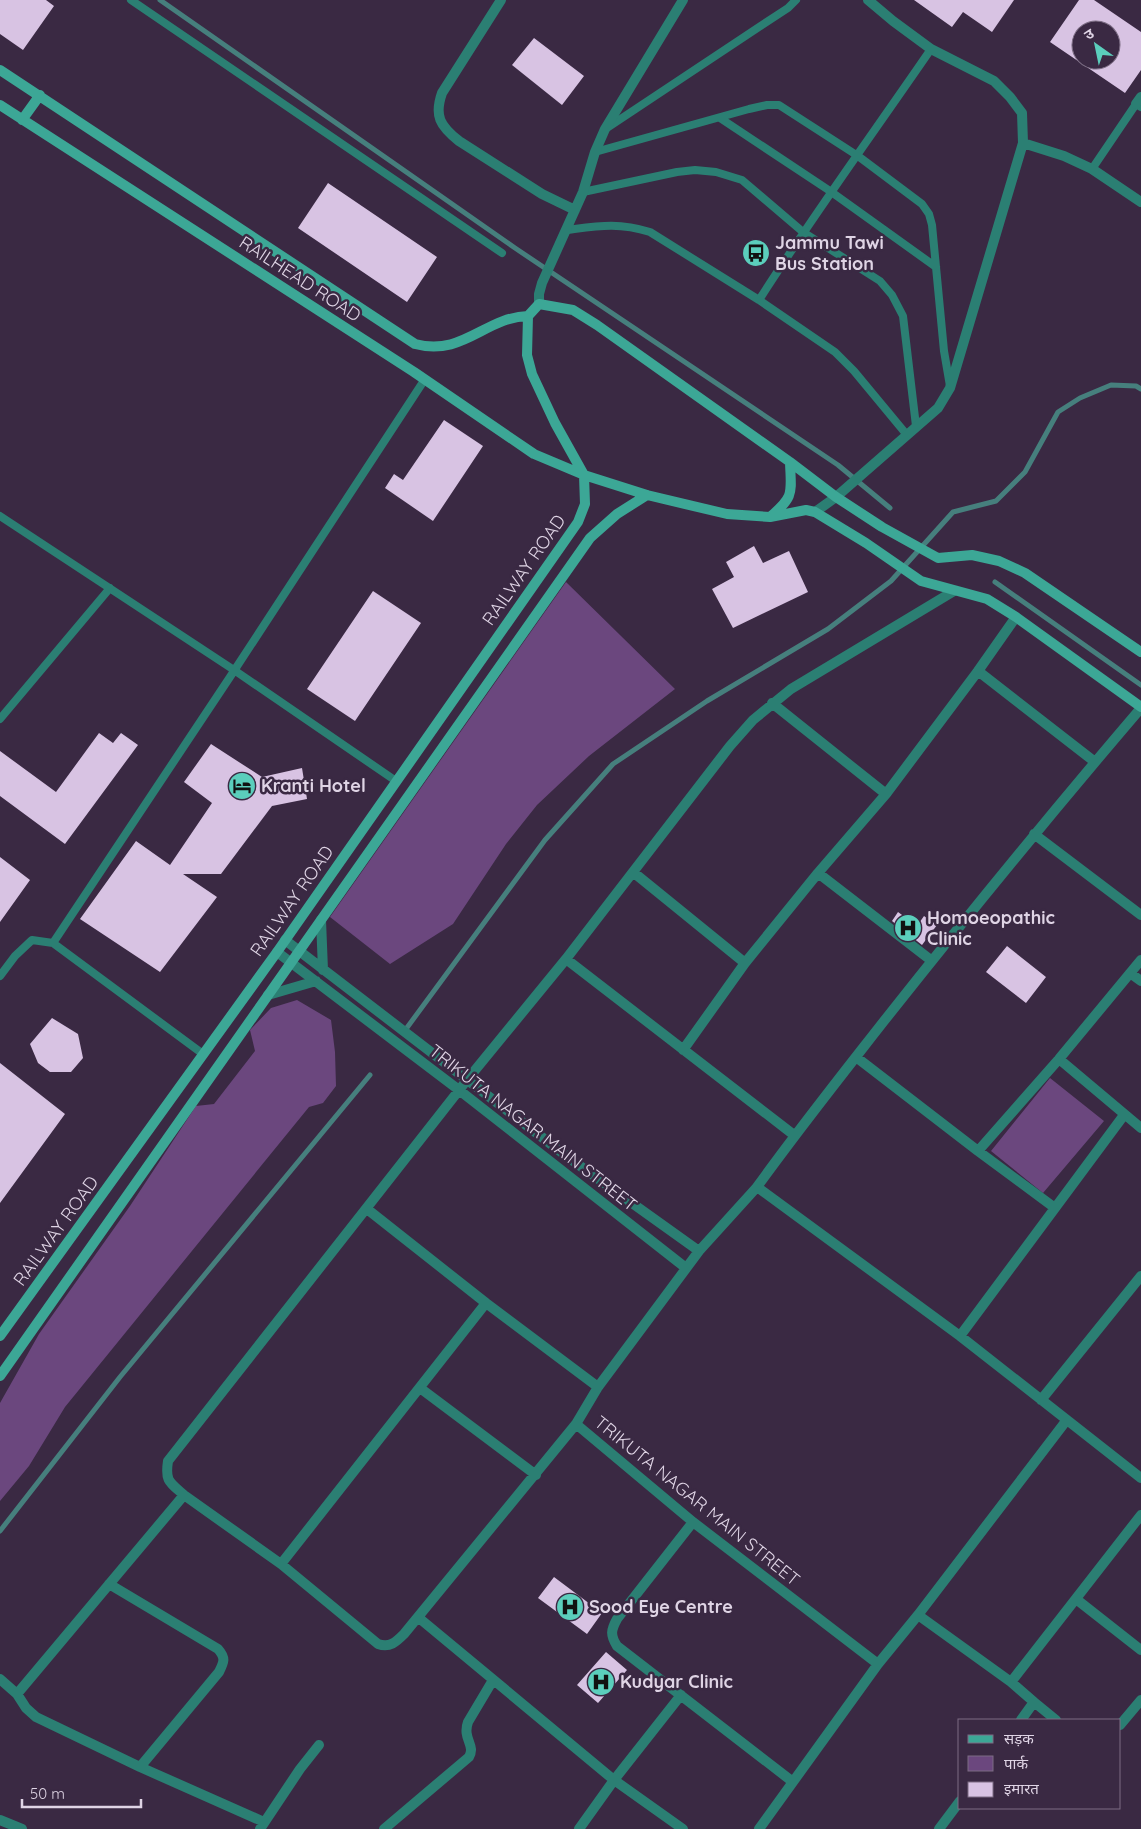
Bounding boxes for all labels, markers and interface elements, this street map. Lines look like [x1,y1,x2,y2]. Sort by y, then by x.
north arrow [1071,20,1121,70]
text: उ [1081,24,1098,44]
street label: RAILHEAD ROAD [235,231,366,327]
place label: Jammu Tawi Bus Station [775,231,884,275]
bus stop icon: Jammu Tawi Bus Station [741,238,771,268]
street label: RAILWAY ROAD [477,510,570,630]
hotel icon: Kranti Hotel [227,771,257,801]
place label: Kranti Hotel [261,774,366,797]
street label: RAILWAY ROAD [245,841,338,961]
place label: Homoeopathic Clinic [927,906,1055,950]
hospital icon: Homoeopathic Clinic [893,913,923,943]
street label: TRIKUTA NAGAR MAIN STREET [425,1039,642,1216]
street label: RAILWAY ROAD [8,1171,103,1290]
street label: TRIKUTA NAGAR MAIN STREET [590,1411,805,1591]
hospital icon: Sood Eye Centre [555,1592,585,1622]
place label: Sood Eye Centre [589,1595,733,1618]
hospital icon: Kudyar Clinic [586,1667,616,1697]
place label: Kudyar Clinic [620,1670,733,1693]
legend [958,1719,1121,1809]
text: सड़क [1004,1729,1034,1748]
text: पार्क [1004,1754,1028,1773]
scale bar [22,1776,141,1808]
text: इमारत [1004,1779,1039,1798]
text: 50 m [30,1784,65,1803]

